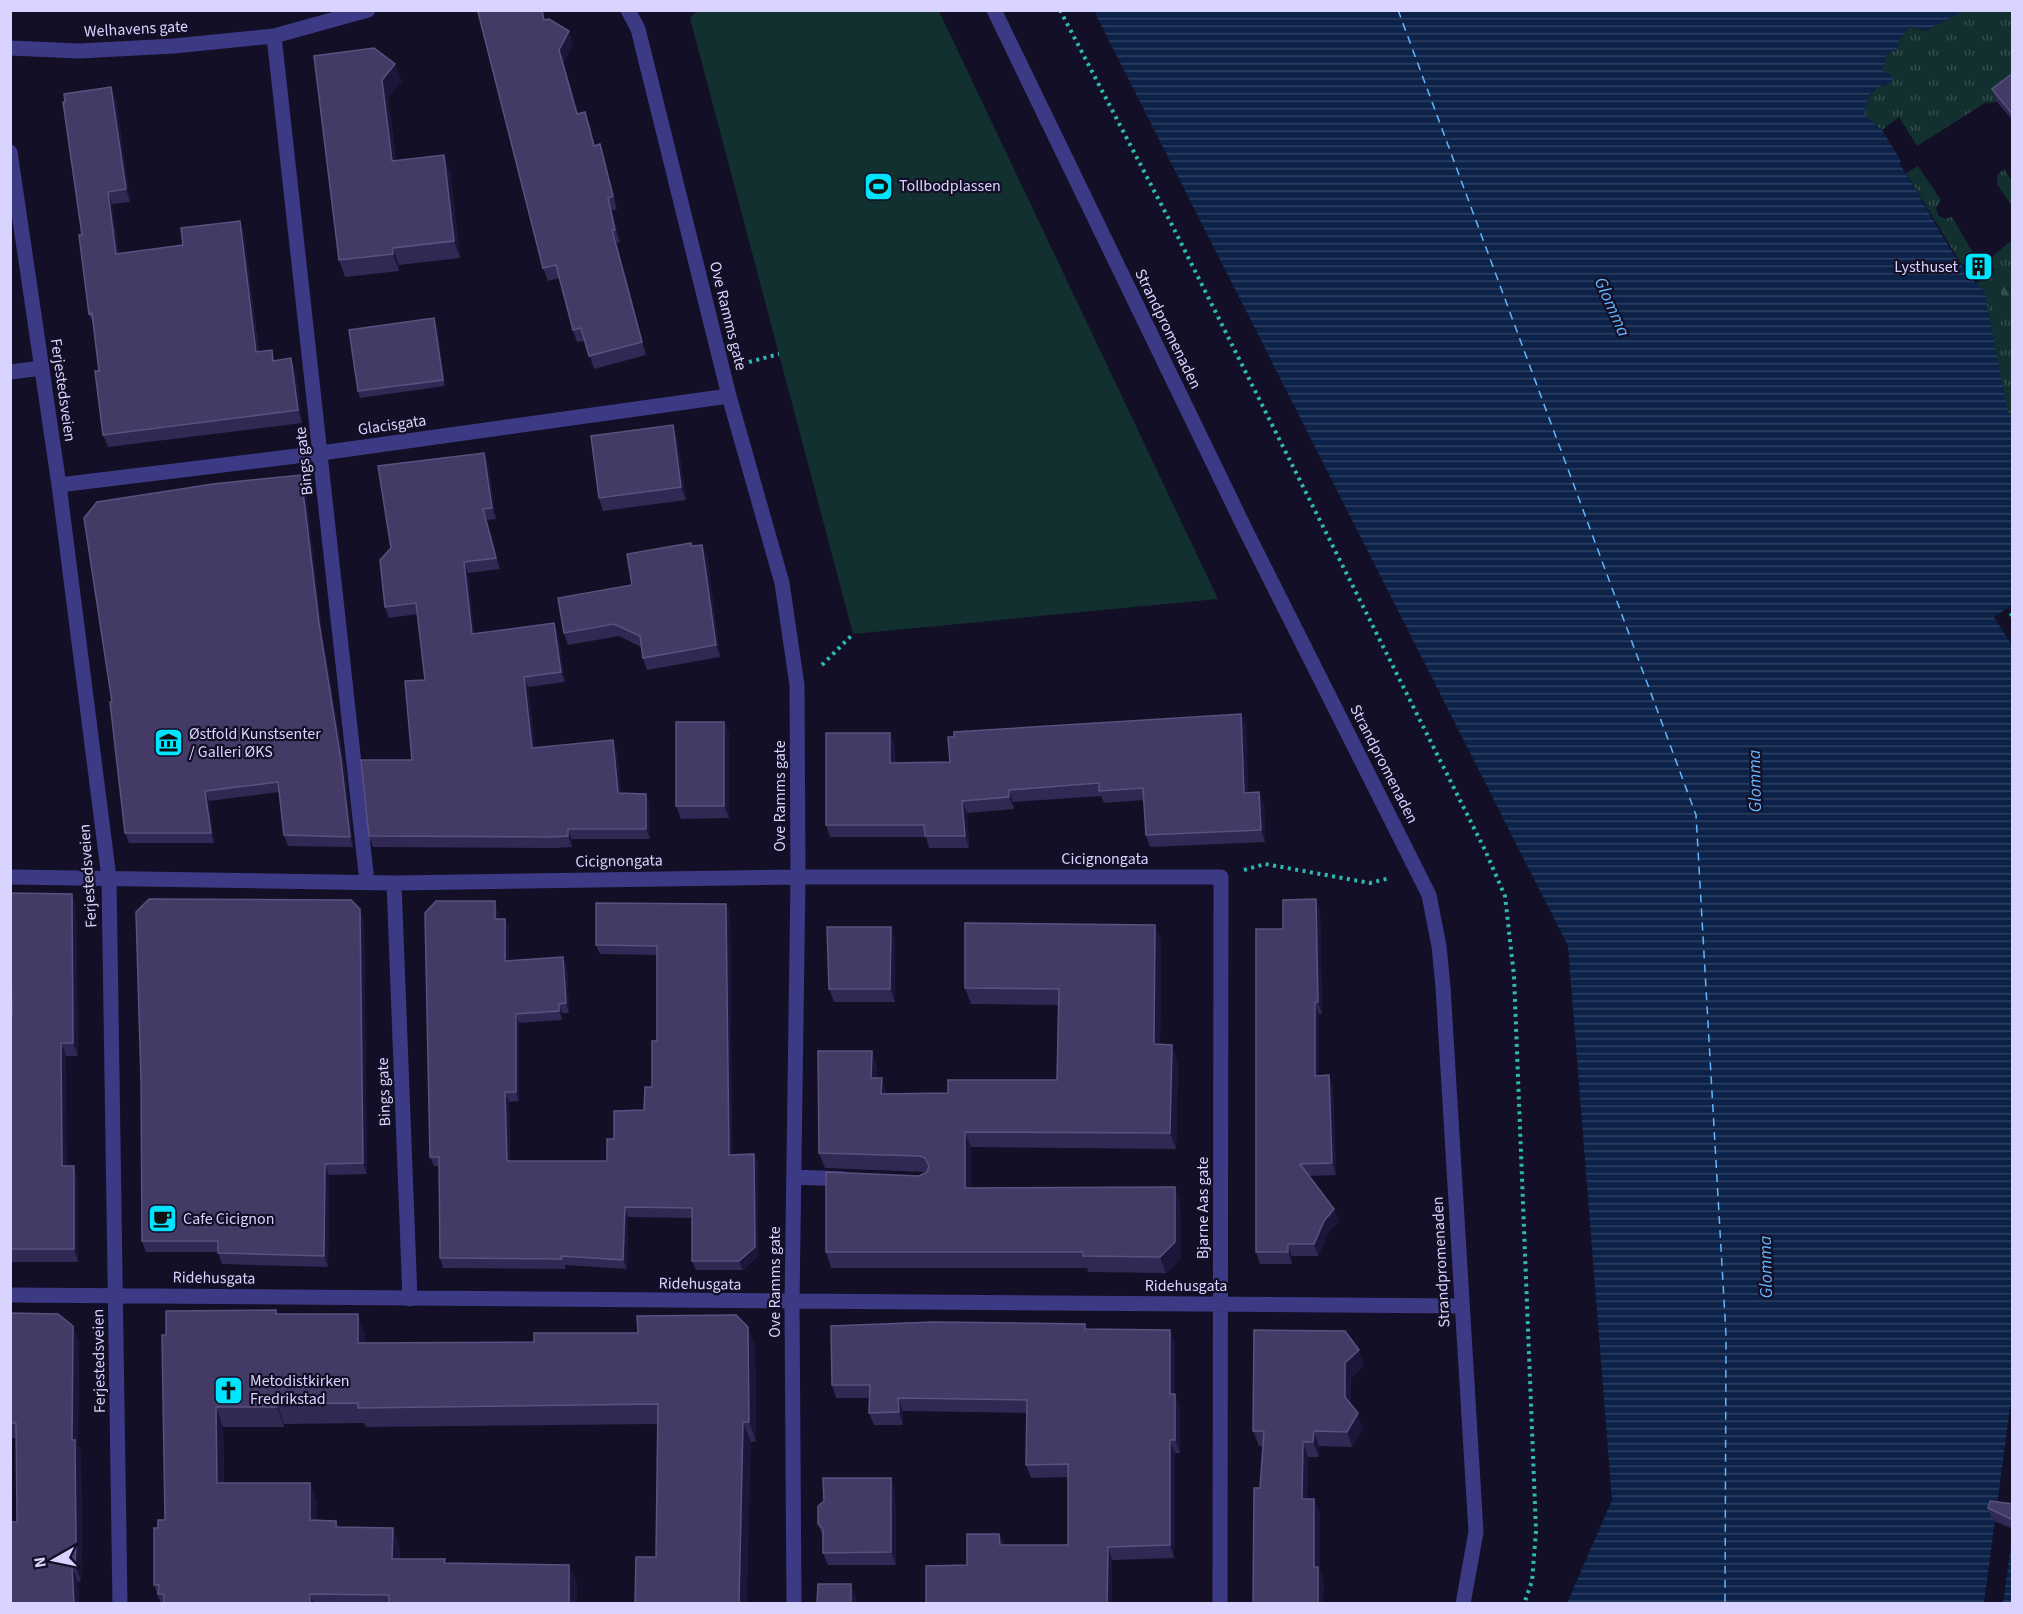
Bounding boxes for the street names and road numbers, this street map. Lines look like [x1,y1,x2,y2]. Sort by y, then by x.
street label: Welhavens gate [83,15,189,43]
street label: Ove Ramms gate [704,259,752,373]
street label: Strandpromenaden [1129,265,1207,393]
street label: Ferjestedsveien [45,337,81,443]
street label: Glacisgata [356,409,428,441]
street label: Bings gate [289,426,319,496]
street label: Strandpromenaden [1344,701,1424,827]
street label: Ove Ramms gate [769,740,791,852]
street label: Ferjestedsveien [73,823,103,929]
street label: Cicignongata [1061,848,1149,870]
street label: Cicignongata [575,849,663,873]
street label: Bings gate [372,1057,396,1127]
street label: Bjarne Aas gate [1192,1157,1214,1259]
street label: Strandpromenaden [1427,1196,1455,1328]
street label: Ove Ramms gate [764,1226,786,1338]
street label: Ridehusgata [172,1266,256,1290]
street label: Ridehusgata [658,1272,742,1296]
street label: Ridehusgata [1145,1275,1227,1297]
street label: Ferjestedsveien [87,1309,111,1413]

